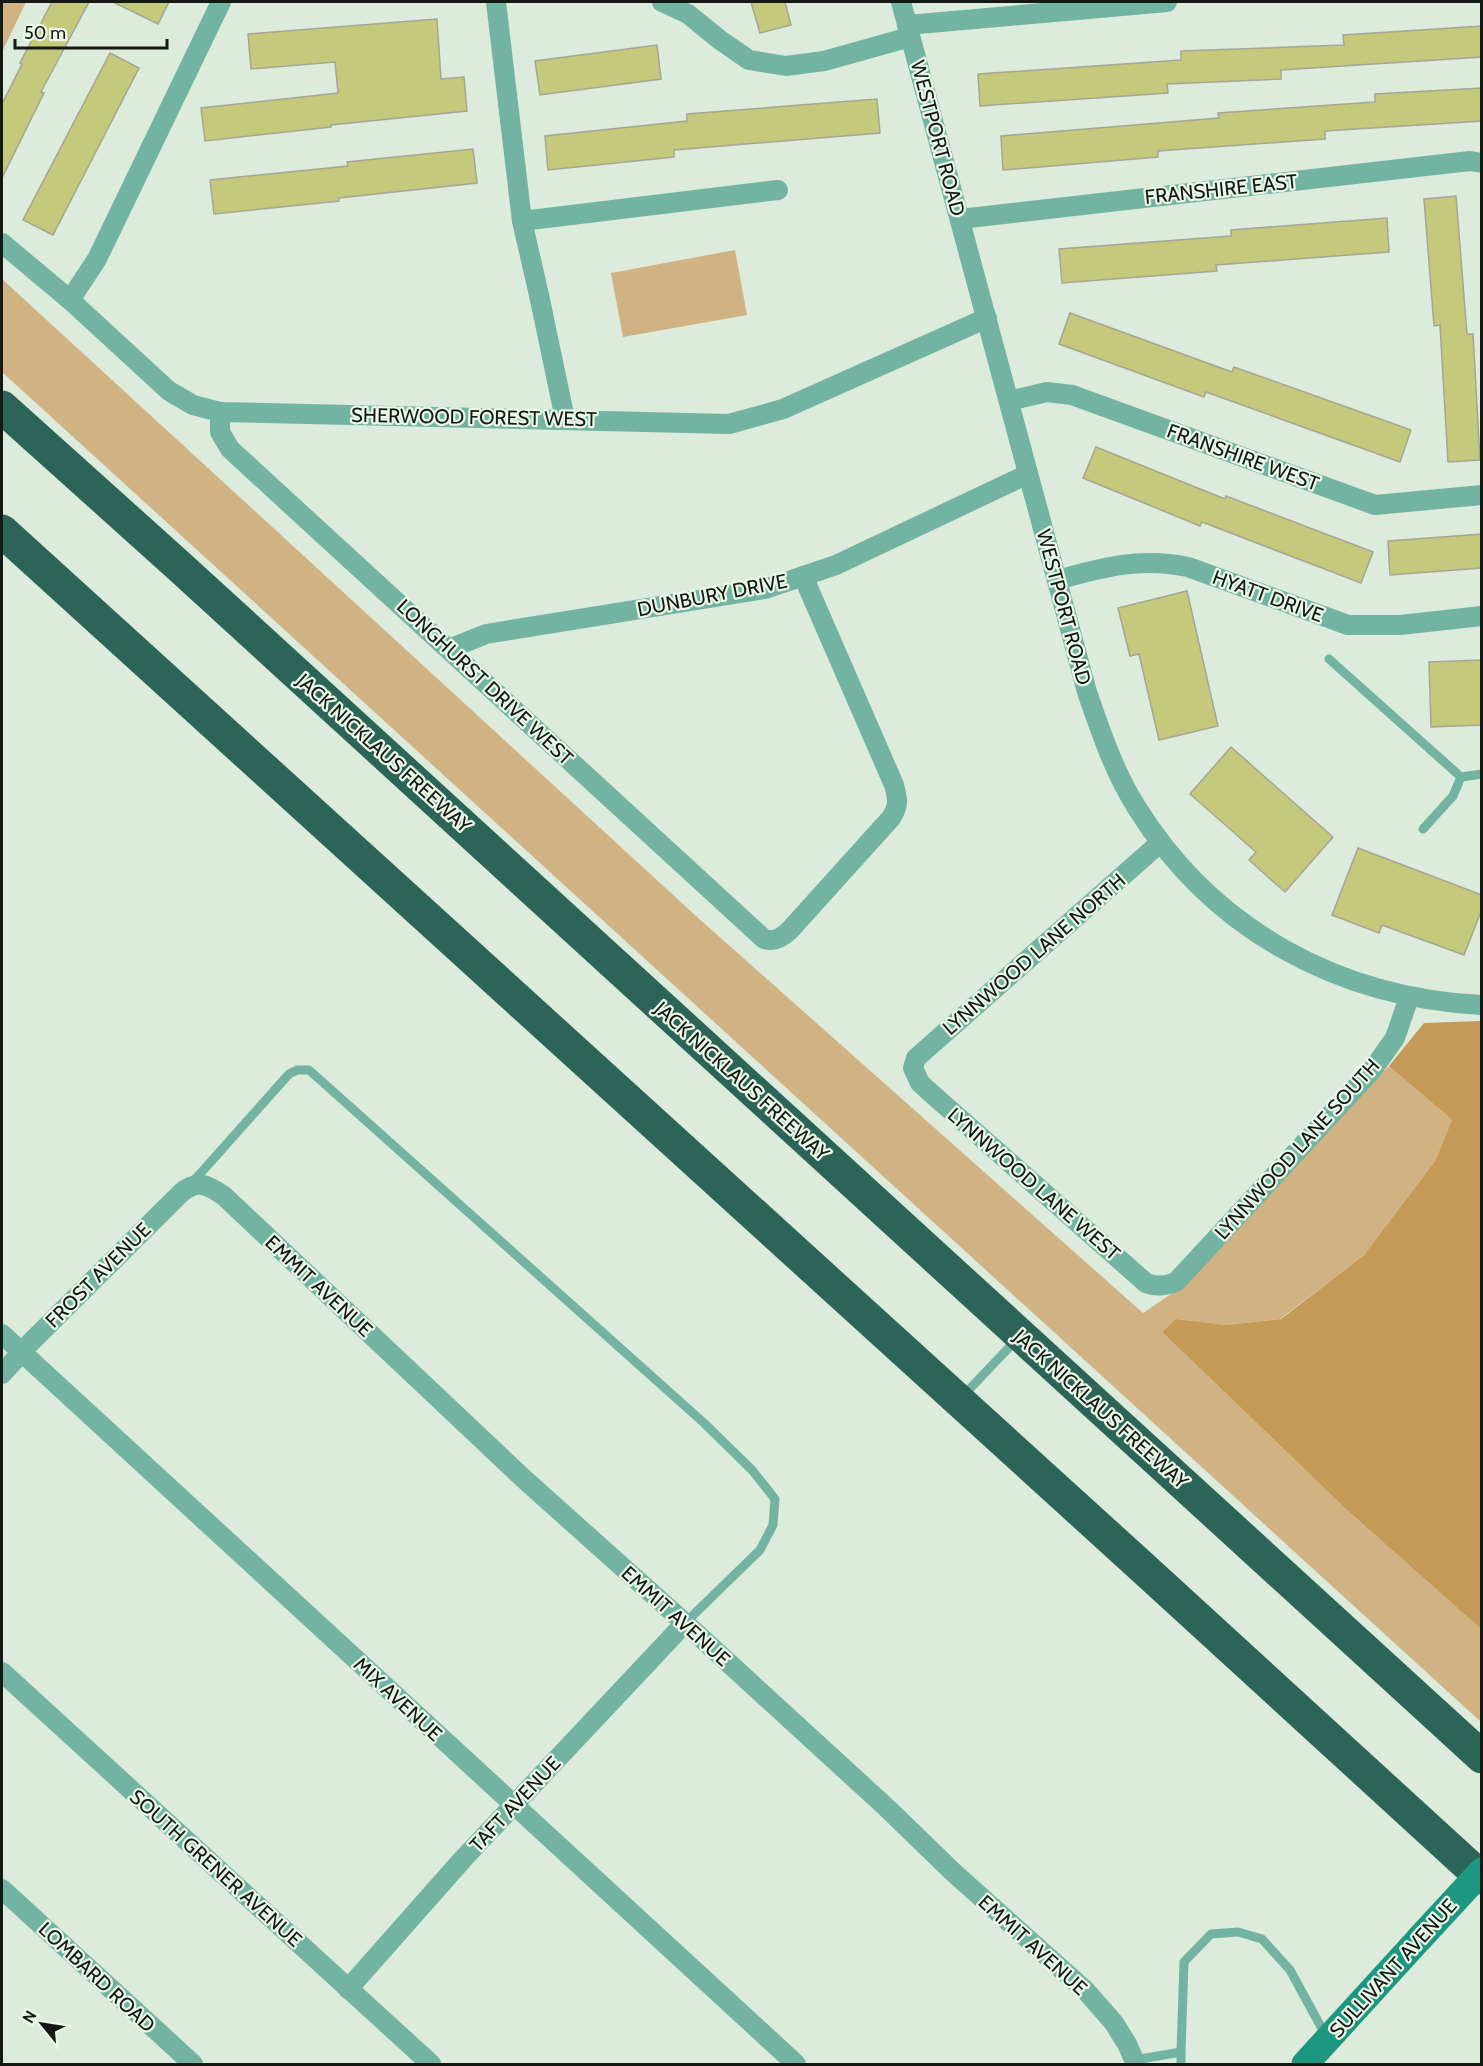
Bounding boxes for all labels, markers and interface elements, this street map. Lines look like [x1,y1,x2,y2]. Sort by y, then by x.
scale bar [15,12,166,50]
text: 50 m [24,22,66,44]
street label: WESTPORT ROAD [906,57,970,219]
street label: FRANSHIRE EAST [1144,169,1299,209]
street label: SHERWOOD FOREST WEST [351,403,597,431]
street label: FRANSHIRE WEST [1164,418,1322,496]
street label: WESTPORT ROAD [1032,526,1096,688]
street label: HYATT DRIVE [1209,565,1327,627]
street label: DUNBURY DRIVE [635,569,789,621]
street label: LONGHURST DRIVE WEST [392,594,578,770]
street label: JACK NICKLAUS FREEWAY [291,668,477,838]
street label: LYNNWOOD LANE NORTH [938,868,1130,1040]
street label: JACK NICKLAUS FREEWAY [649,996,835,1166]
street label: LYNNWOOD LANE SOUTH [1210,1054,1384,1244]
street label: LYNNWOOD LANE WEST [943,1103,1125,1266]
street label: FROST AVENUE [40,1217,156,1333]
street label: EMMIT AVENUE [260,1230,378,1342]
street label: JACK NICKLAUS FREEWAY [1008,1324,1194,1494]
street label: EMMIT AVENUE [617,1561,735,1671]
street label: MIX AVENUE [349,1652,447,1746]
street label: TAFT AVENUE [465,1751,565,1857]
street label: SOUTH GRENER AVENUE [125,1784,307,1952]
street label: EMMIT AVENUE [974,1890,1092,2000]
street label: SULLIVANT AVENUE [1324,1894,1462,2042]
street label: LOMBARD ROAD [34,1917,160,2037]
north arrow [12,1994,72,2054]
text: N [18,2007,40,2026]

